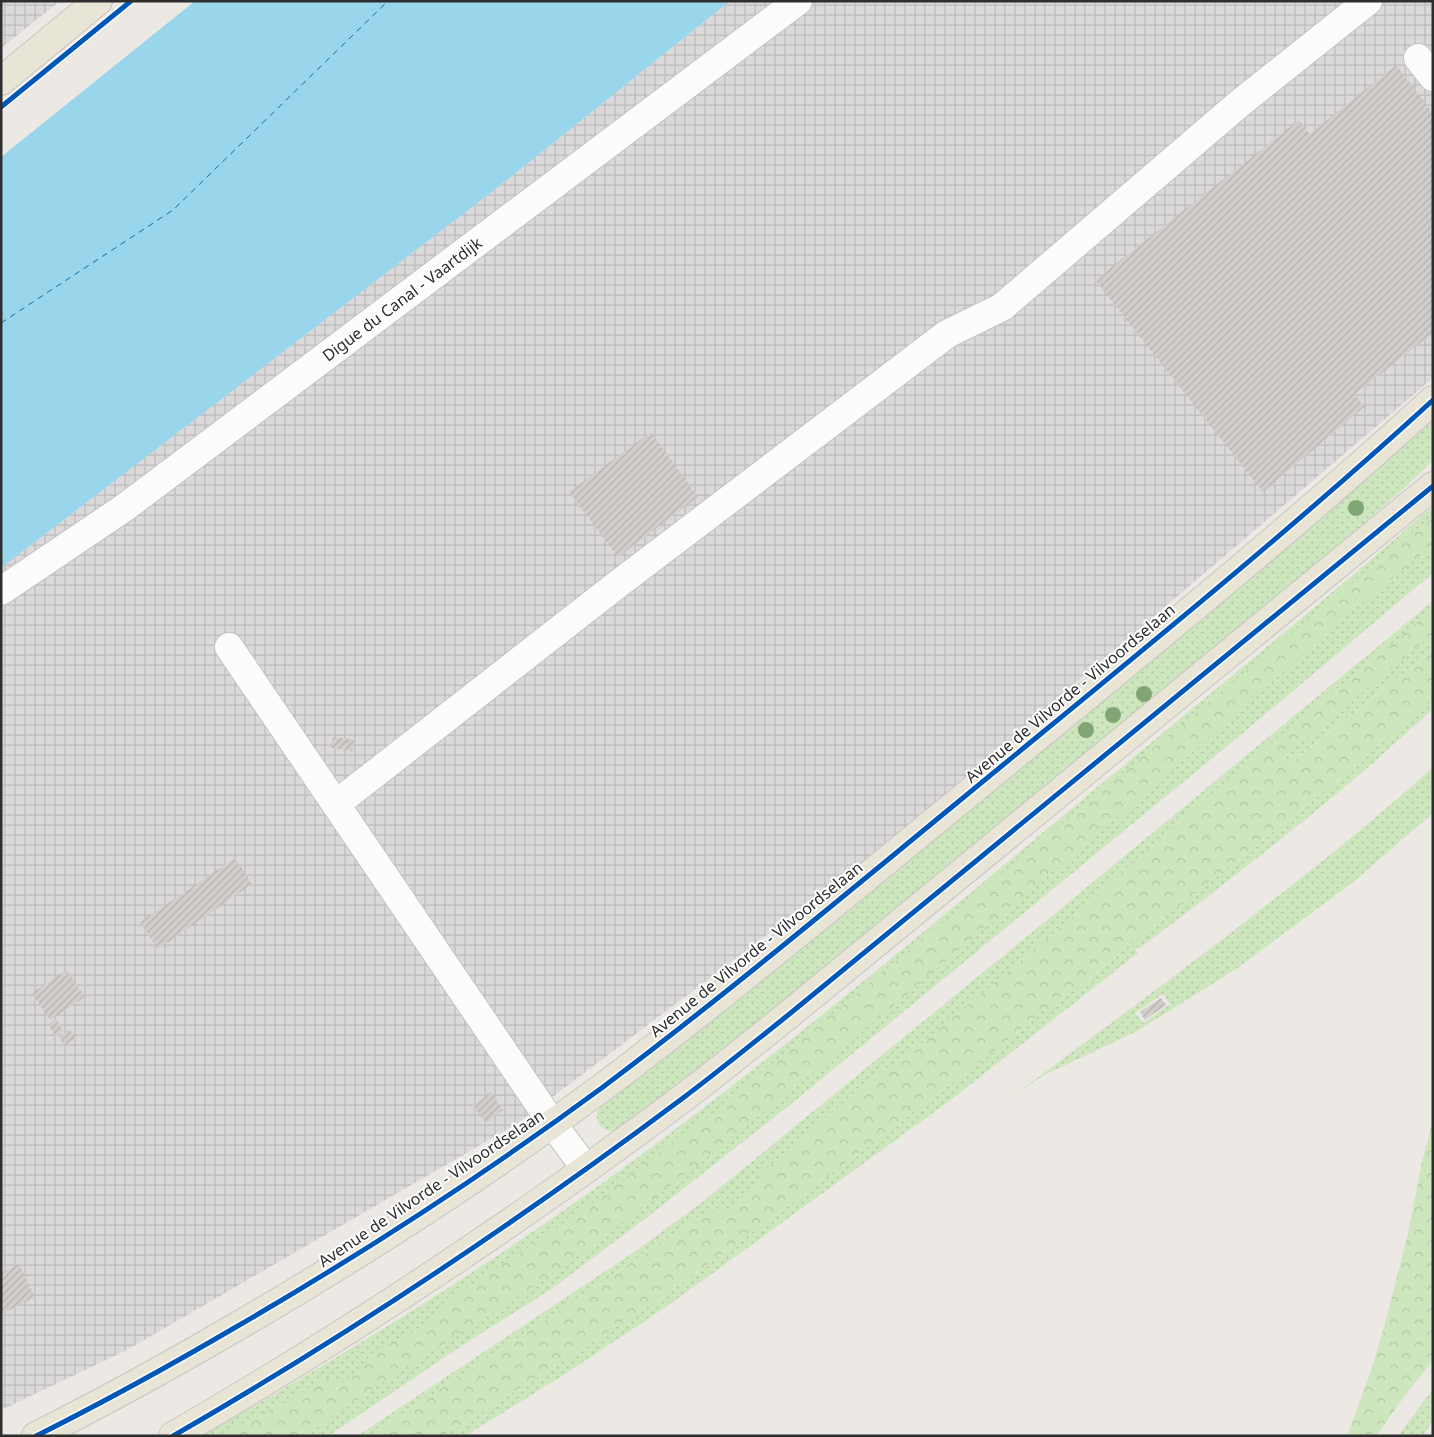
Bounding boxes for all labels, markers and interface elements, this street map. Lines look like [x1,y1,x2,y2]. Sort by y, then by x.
street label: Digue du Canal - Vaartdijk [318,231,487,366]
street label: Avenue de Vilvorde - Vilvoordselaan [960,599,1180,787]
street label: Avenue de Vilvorde - Vilvoordselaan [645,856,867,1042]
street label: Avenue de Vilvorde - Vilvoordselaan [314,1104,548,1272]

